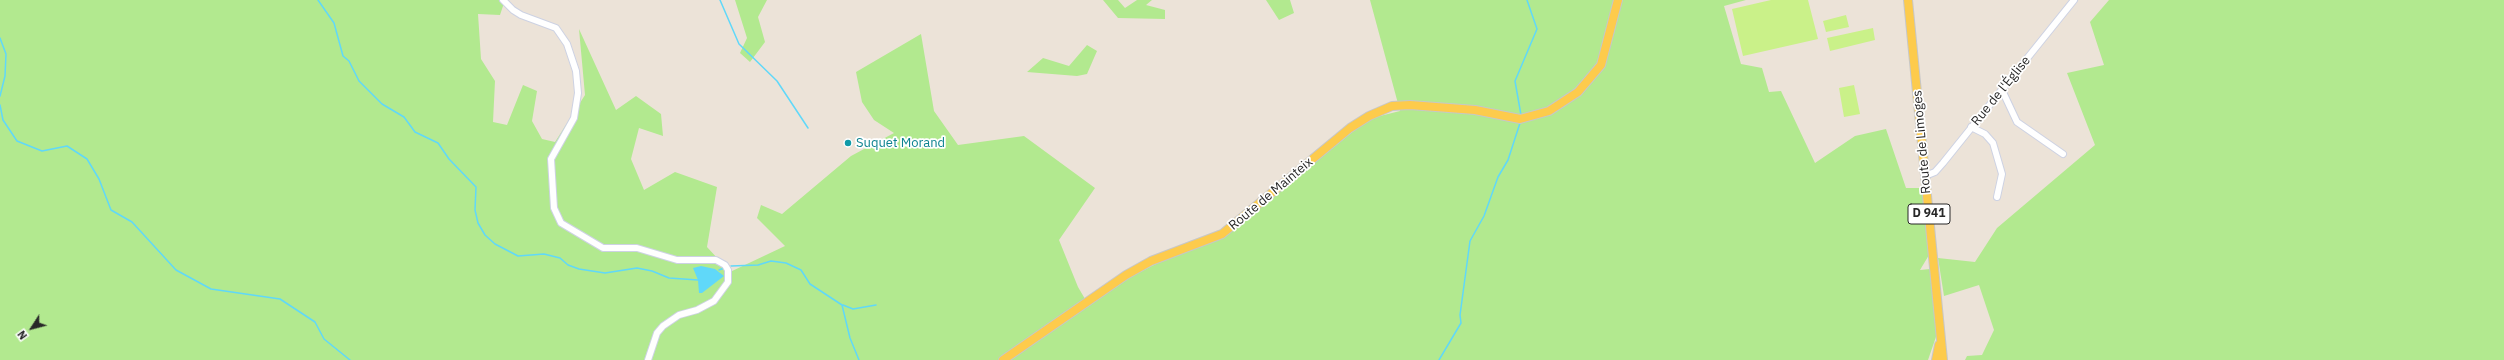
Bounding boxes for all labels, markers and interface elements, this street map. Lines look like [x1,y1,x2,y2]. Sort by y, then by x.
street label: Rue de l'Église [1968,53,2034,129]
street label: Route de Limoges [1910,90,1934,194]
place label: Suquet Morand [856,135,945,151]
marker: Suquet Morand [843,138,853,148]
street label: Route de Mainteix [1226,154,1316,234]
road number: D 941 [1908,204,1950,224]
north arrow [12,308,52,348]
text: N [14,328,30,342]

